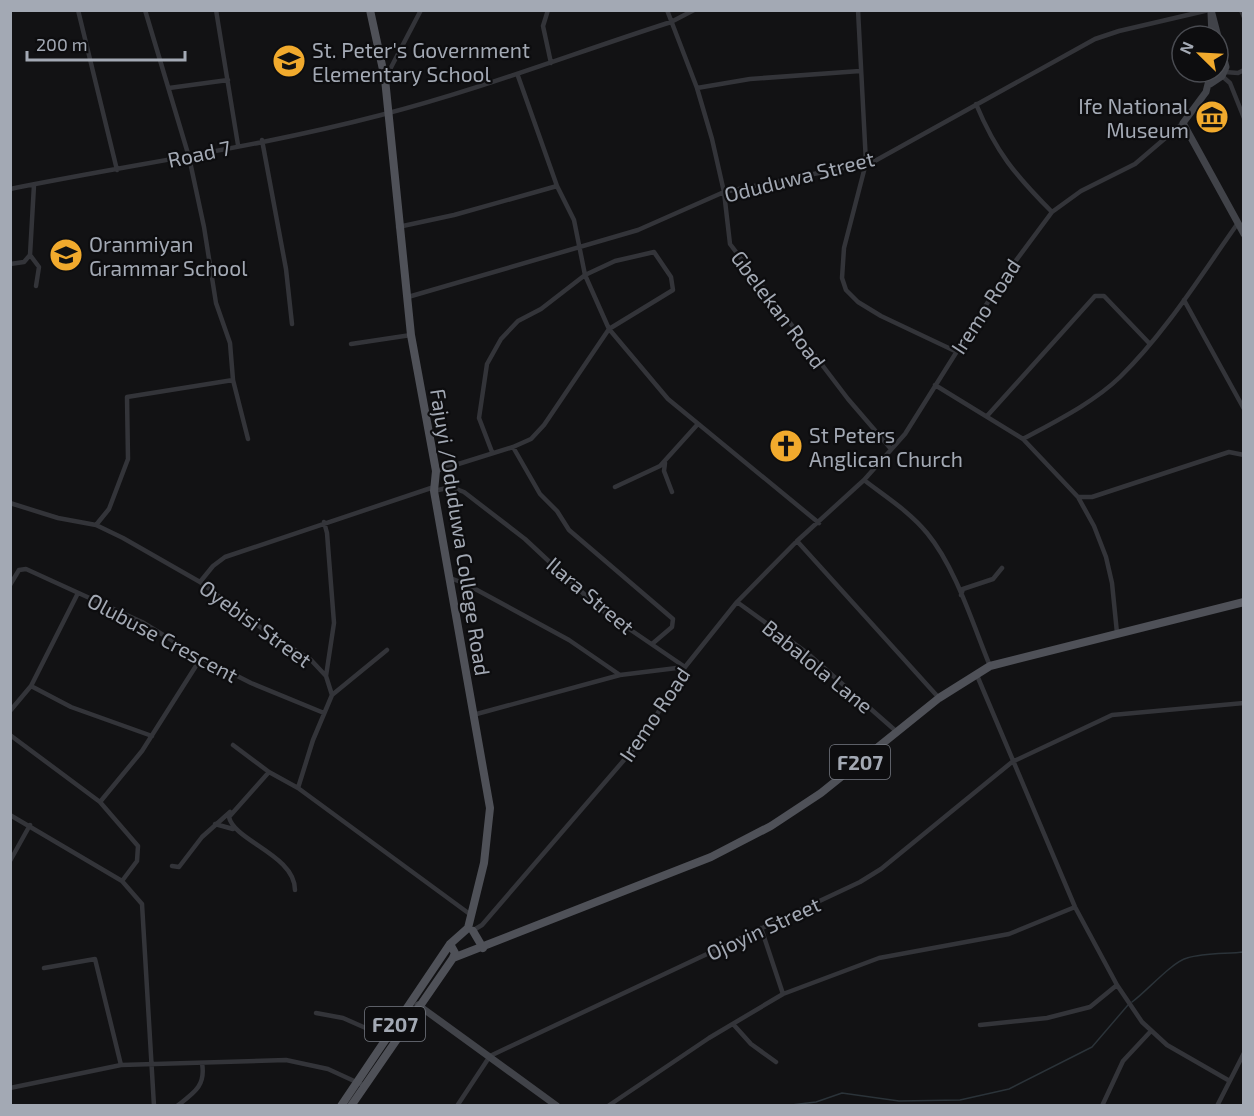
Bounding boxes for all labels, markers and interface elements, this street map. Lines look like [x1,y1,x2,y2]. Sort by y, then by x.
scale bar [27,24,184,62]
north arrow [1170,24,1230,84]
text: 200 m [36,33,88,55]
place label: St. Peter's Government Elementary School [312,37,530,86]
text: N [1175,39,1197,57]
school or university icon: St. Peter's Government Elementary School [271,43,307,79]
place label: Ife National Museum [1078,93,1190,142]
museum icon: Ife National Museum [1194,99,1230,135]
street label: Road 7 [165,134,233,172]
street label: Oduduwa Street [721,145,877,207]
place label: Oranmiyan Grammar School [89,231,248,280]
school or university icon: Oranmiyan Grammar School [48,237,84,273]
street label: Gbelekan Road [726,245,832,373]
street label: Iremo Road [945,254,1025,358]
street label: Fajuyi /Oduduwa College Road [425,387,496,677]
place label: St Peters Anglican Church [809,422,963,471]
church icon: St Peters Anglican Church [768,428,804,464]
street label: Ilara Street [542,551,640,639]
street label: Oyebisi Street [195,574,317,672]
street label: Olubuse Crescent [84,587,242,687]
street label: Babalola Lane [758,614,878,718]
street label: Iremo Road [613,662,695,766]
road number: F207 [830,745,890,779]
street label: Ojoyin Street [702,891,824,966]
road number: F207 [365,1007,425,1041]

